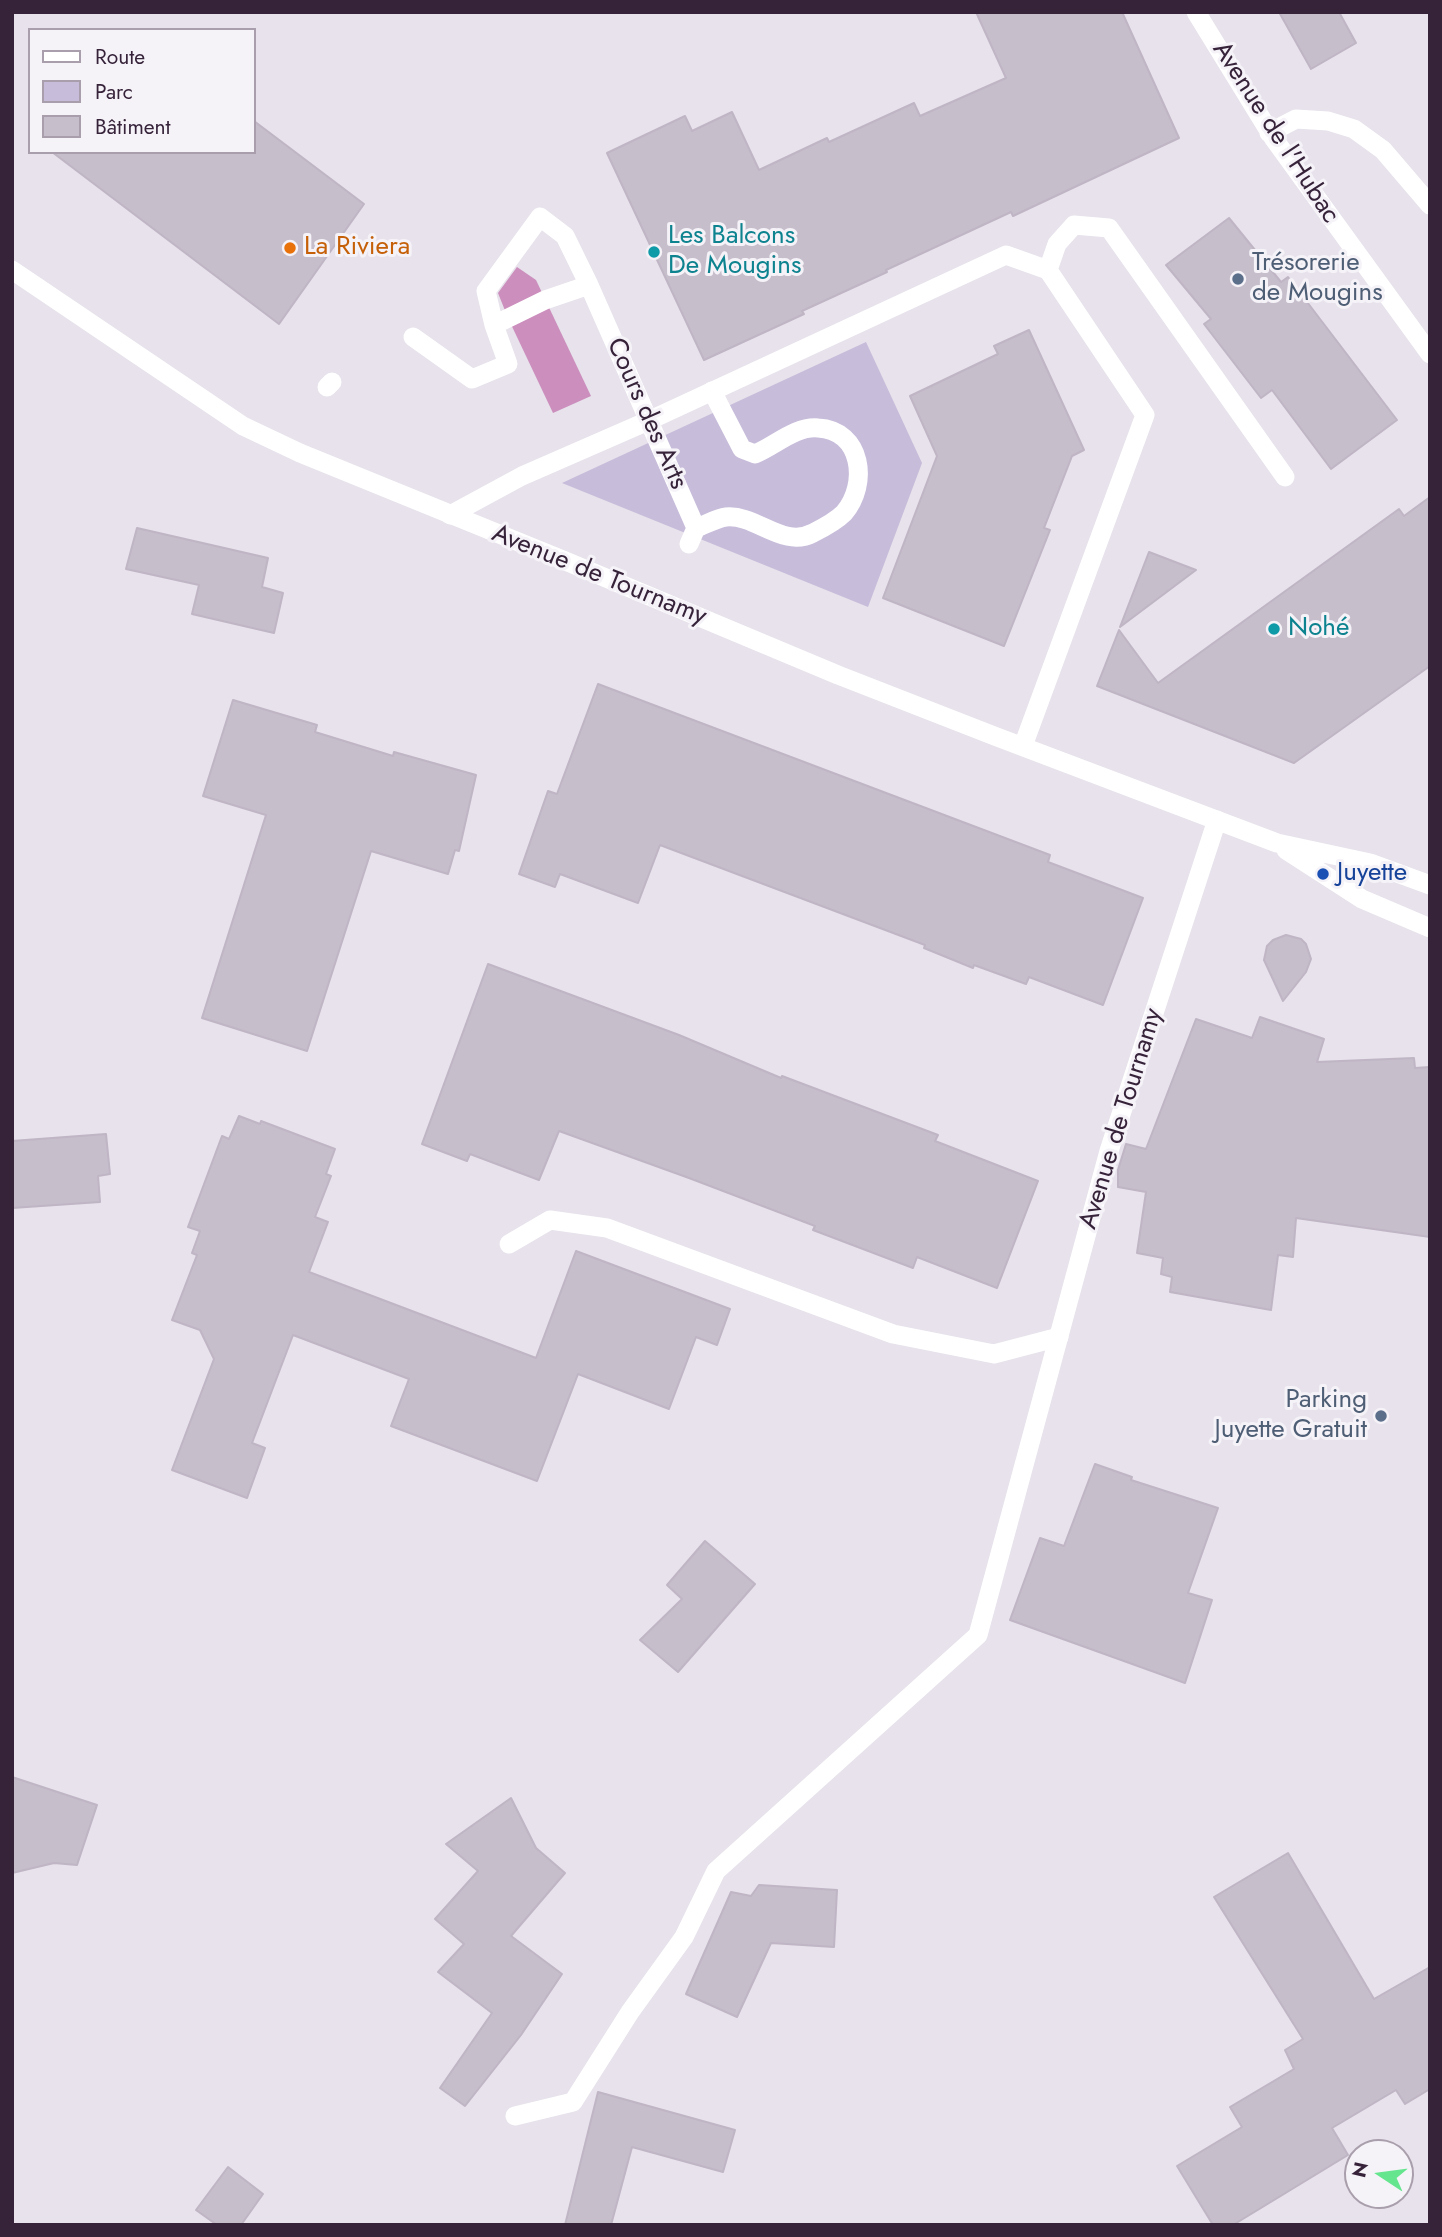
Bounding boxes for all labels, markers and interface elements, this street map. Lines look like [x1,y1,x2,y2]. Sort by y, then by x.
legend [28,28,256,154]
street label: Avenue de l'Hubac [1205,36,1345,230]
text: Route [95,42,145,72]
text: Parc [95,77,133,107]
text: Bâtiment [95,112,171,142]
place label: Les Balcons De Mougins [668,221,801,282]
place label: La Riviera [304,232,410,264]
marker: La Riviera [282,240,298,256]
marker: Les Balcons De Mougins [646,244,662,260]
place label: Trésorerie de Mougins [1252,248,1383,310]
marker: Trésorerie de Mougins [1230,271,1246,287]
street label: Cours des Arts [599,334,693,494]
street label: Avenue de Tournamy [487,519,711,633]
place label: Nohé [1288,613,1349,645]
marker: Nohé [1266,621,1282,637]
place label: Juyette [1337,858,1407,890]
marker: Juyette [1315,866,1331,882]
street label: Avenue de Tournamy [1074,1005,1170,1233]
place label: Parking Juyette Gratuit [1215,1385,1367,1446]
marker: Parking Juyette Gratuit [1373,1408,1389,1424]
north arrow [1344,2139,1414,2209]
text: N [1345,2159,1375,2180]

